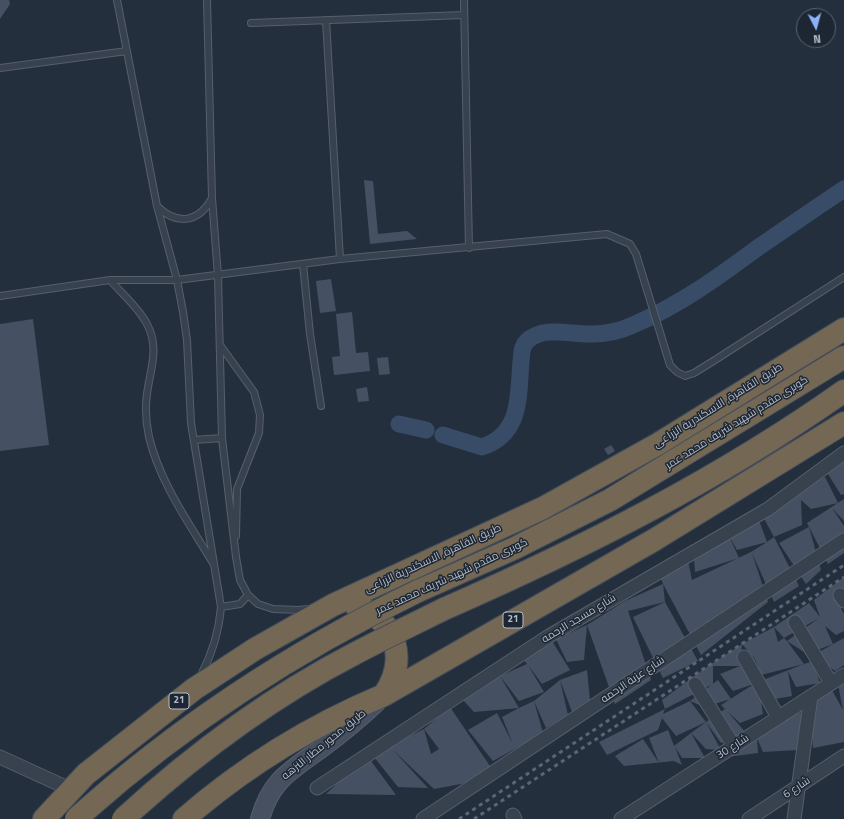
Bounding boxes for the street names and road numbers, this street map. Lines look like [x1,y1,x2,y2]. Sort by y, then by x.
street label: طريق القاهرة, الاسكندرية الزراعى [651,361,785,451]
street label: كوبرى مقدم شهيد شريف محمد عمر [663,374,811,472]
street label: طريق القاهرة, الاسكندرية الزراعى [362,521,504,597]
street label: كوبرى مقدم شهيد شريف محمد عمر [374,536,530,618]
street label: شارع مسجد الرحمه [539,592,619,646]
road number: 21 [503,612,523,628]
street label: شارع عزبة الرحمه [598,654,668,706]
road number: 21 [169,693,189,709]
street label: طريق محور مطار النزهه [279,707,369,783]
street label: شارع 30 [714,732,752,762]
street label: شارع 6 [781,774,813,802]

